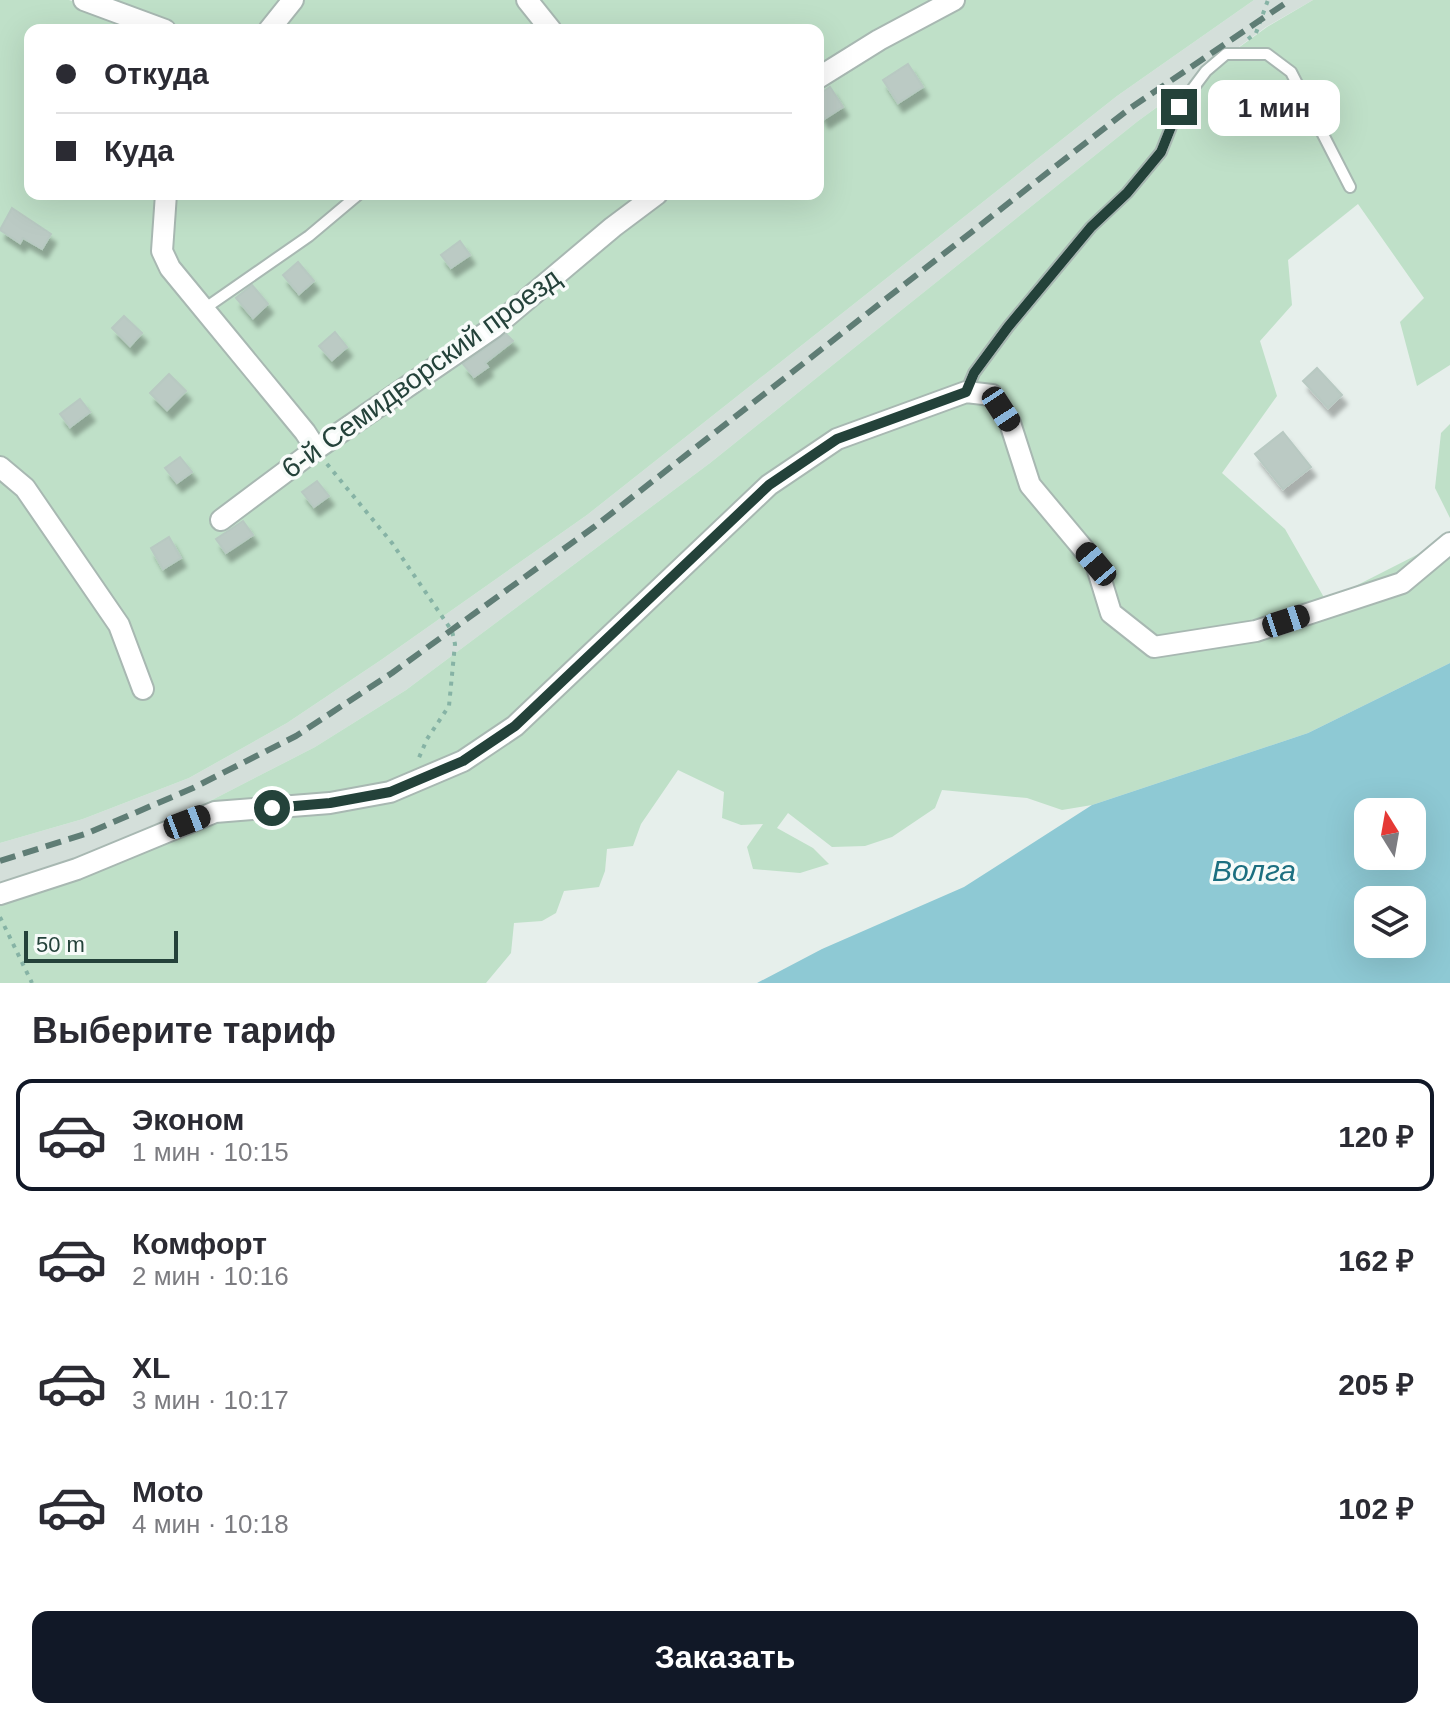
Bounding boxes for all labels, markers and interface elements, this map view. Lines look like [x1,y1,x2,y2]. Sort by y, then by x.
text: Откуда [104,57,209,90]
callout: 1 мин [1207,79,1339,135]
route end [1161,89,1197,125]
text: 1 мин [1238,93,1310,123]
text: Куда [104,134,174,167]
street label: 6-й Семидворский проезд [276,262,566,484]
car [978,382,1024,436]
car [1071,538,1121,590]
car [1259,602,1313,640]
route start [254,790,290,826]
north arrow [1354,798,1426,870]
map controls [1354,798,1426,958]
car [160,802,214,842]
water label: Волга [1212,854,1296,887]
button: layers [1354,886,1426,958]
scale bar [24,927,178,963]
text: 50 m [36,932,85,957]
text: Выберите тариф [32,1010,336,1051]
icon: car [36,1099,108,1171]
text: Эконом [132,1103,245,1136]
text: 120 ₽ [1338,1120,1414,1153]
text: 1 мин · 10:15 [132,1137,289,1167]
icon: car [36,1223,108,1295]
text: Комфорт [132,1227,267,1260]
text: 162 ₽ [1338,1244,1414,1277]
text: 2 мин · 10:16 [132,1261,289,1291]
icon: car [36,1347,108,1419]
text: XL [132,1351,170,1384]
text: 205 ₽ [1338,1368,1414,1401]
text: 3 мин · 10:17 [132,1385,289,1415]
icon: car [36,1471,108,1543]
text: Moto [132,1475,204,1508]
text: 102 ₽ [1338,1492,1414,1525]
text: 4 мин · 10:18 [132,1509,289,1539]
button: Заказать [32,1611,1418,1703]

